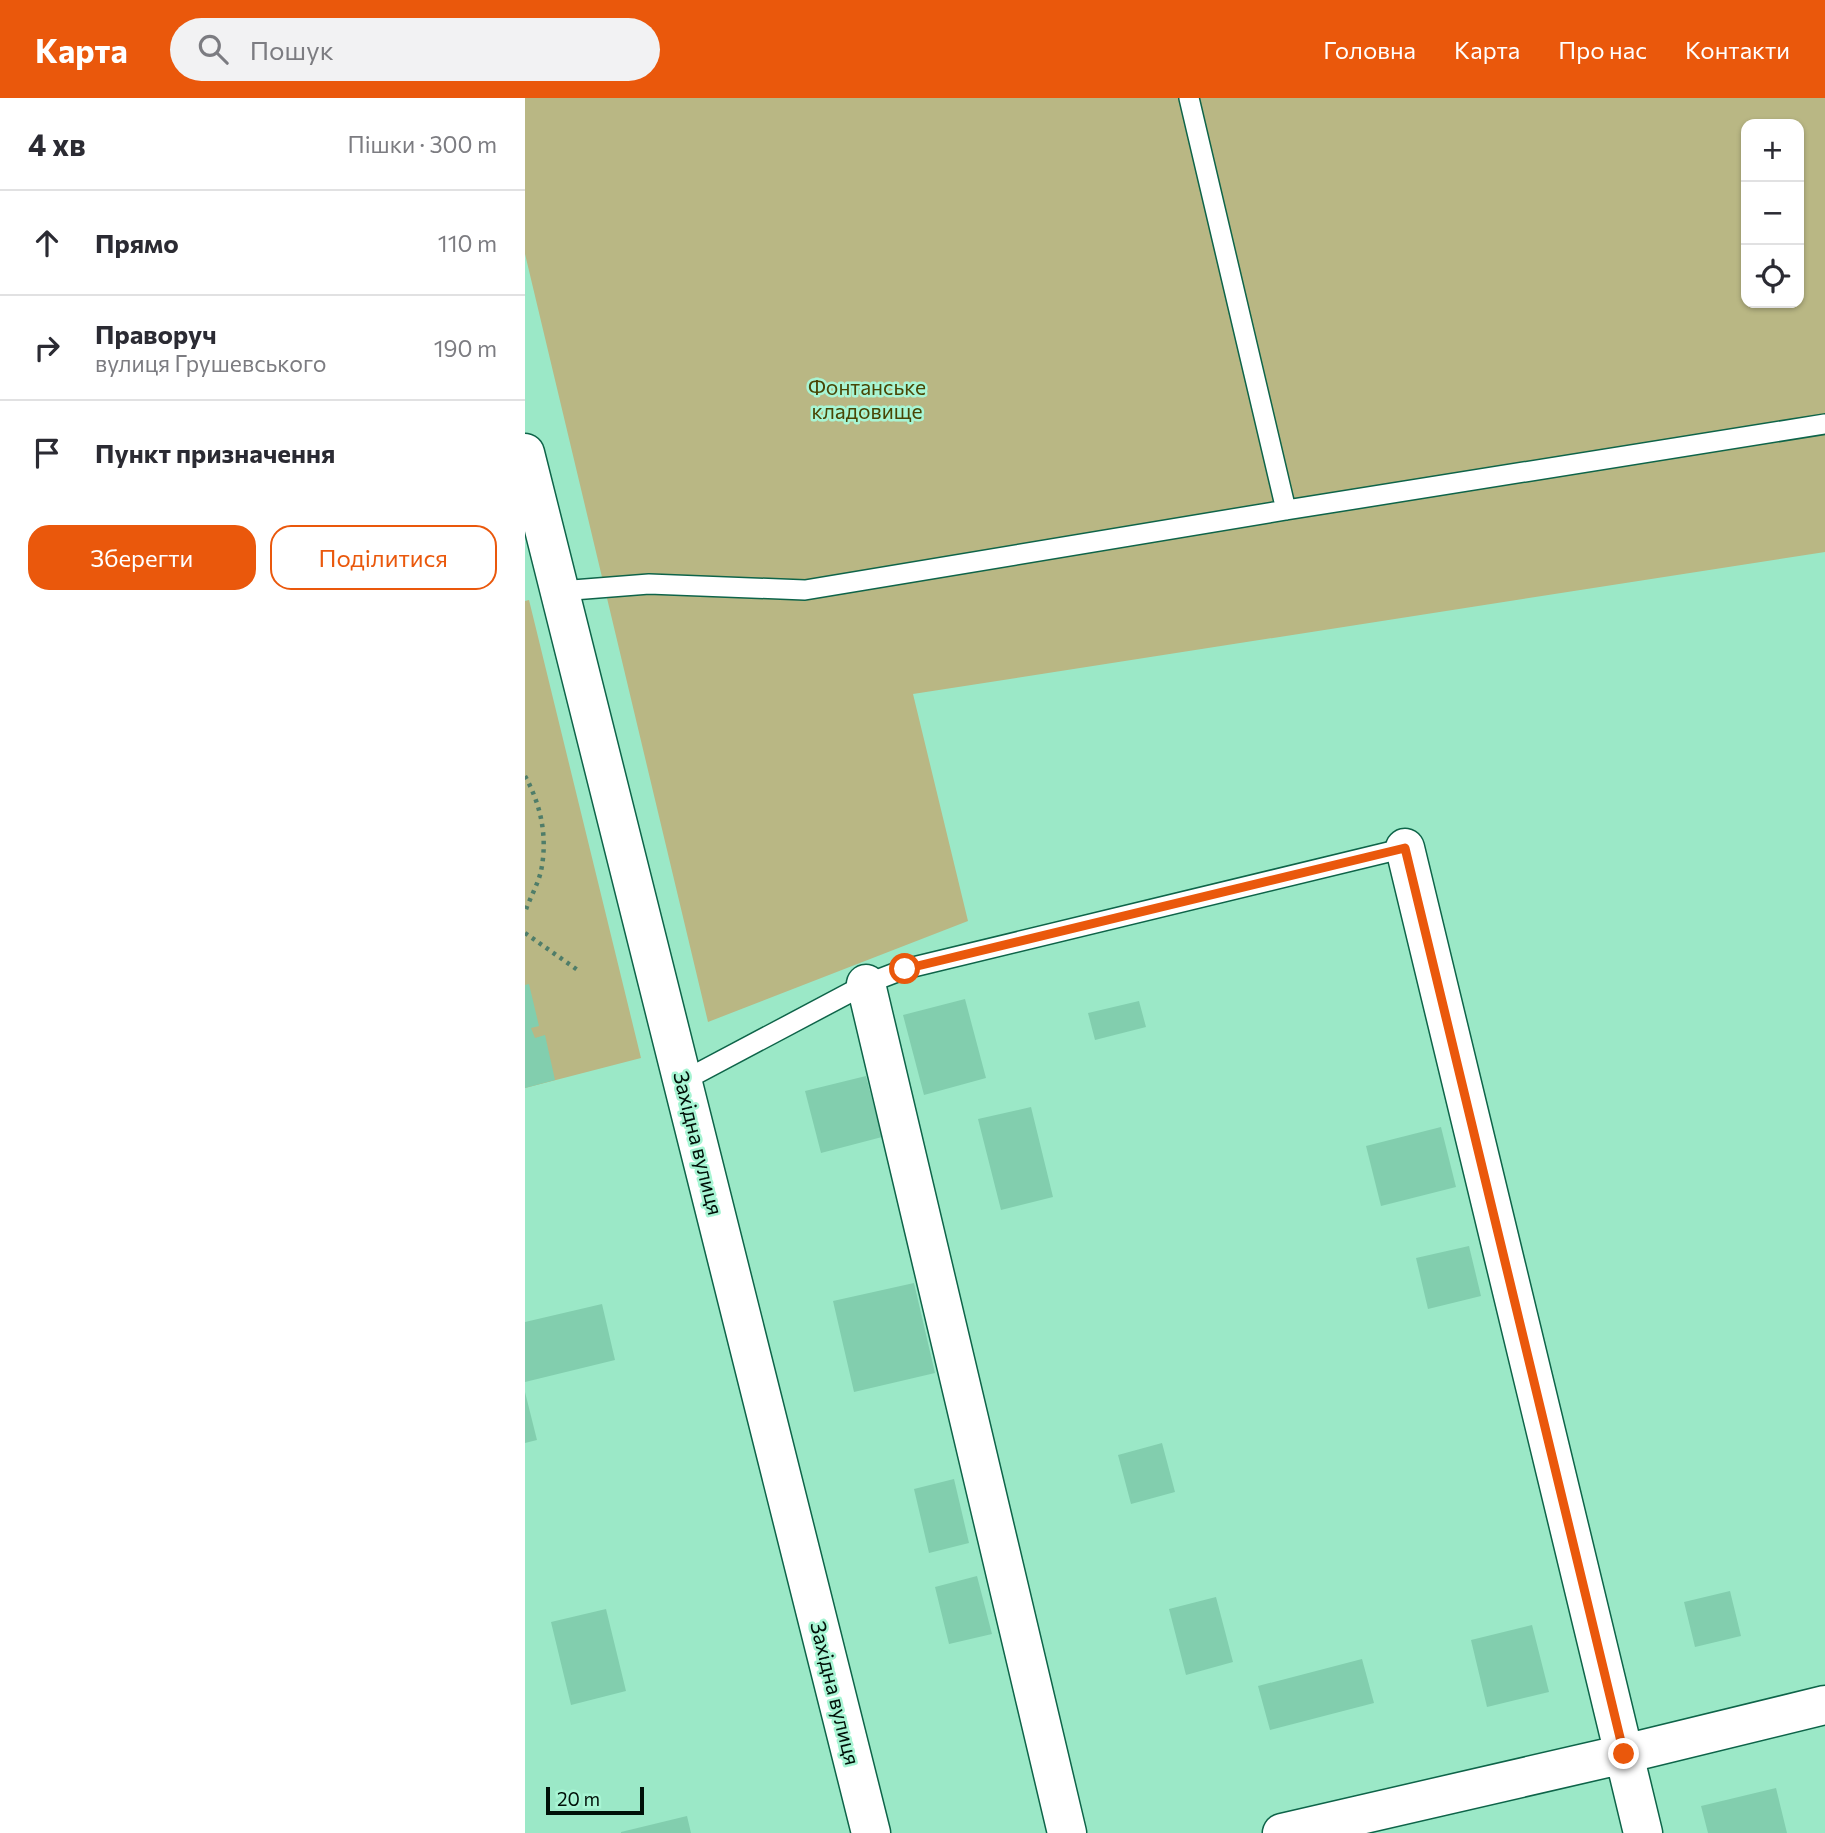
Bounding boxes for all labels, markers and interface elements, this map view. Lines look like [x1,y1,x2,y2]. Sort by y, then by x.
search box [170,18,660,81]
text: Карта [35,29,128,70]
icon: search [194,30,232,68]
text: Пошук [250,34,334,65]
text: Головна [1323,35,1416,64]
text: Карта [1454,35,1520,64]
text: Про нас [1558,35,1647,64]
text: Контакти [1685,35,1790,64]
map controls [1741,119,1804,308]
button: + [1741,119,1804,182]
text: 4 хв [28,125,86,162]
text: Пішки · 300 m [347,130,497,158]
button: − [1741,182,1804,245]
icon: ahead [28,224,66,262]
text: Прямо [95,227,179,258]
text: 110 m [438,229,497,257]
button: locate [1741,245,1804,308]
text: Праворуч [95,318,217,349]
icon: right [28,329,66,367]
text: 190 m [434,334,497,362]
text: вулиця Грушевського [95,349,327,377]
park label: Фонтанське кладовище [808,374,926,423]
icon: arrive [28,434,66,472]
text: Пункт призначення [95,437,335,468]
button: Зберегти [28,525,256,590]
button: Поділитися [270,525,497,590]
route start [889,953,920,984]
street label: Західна вулиця [669,1069,729,1217]
street label: Західна вулиця [806,1619,866,1767]
route end [1608,1738,1639,1769]
scale bar [546,1784,644,1816]
text: 20 m [557,1787,600,1810]

